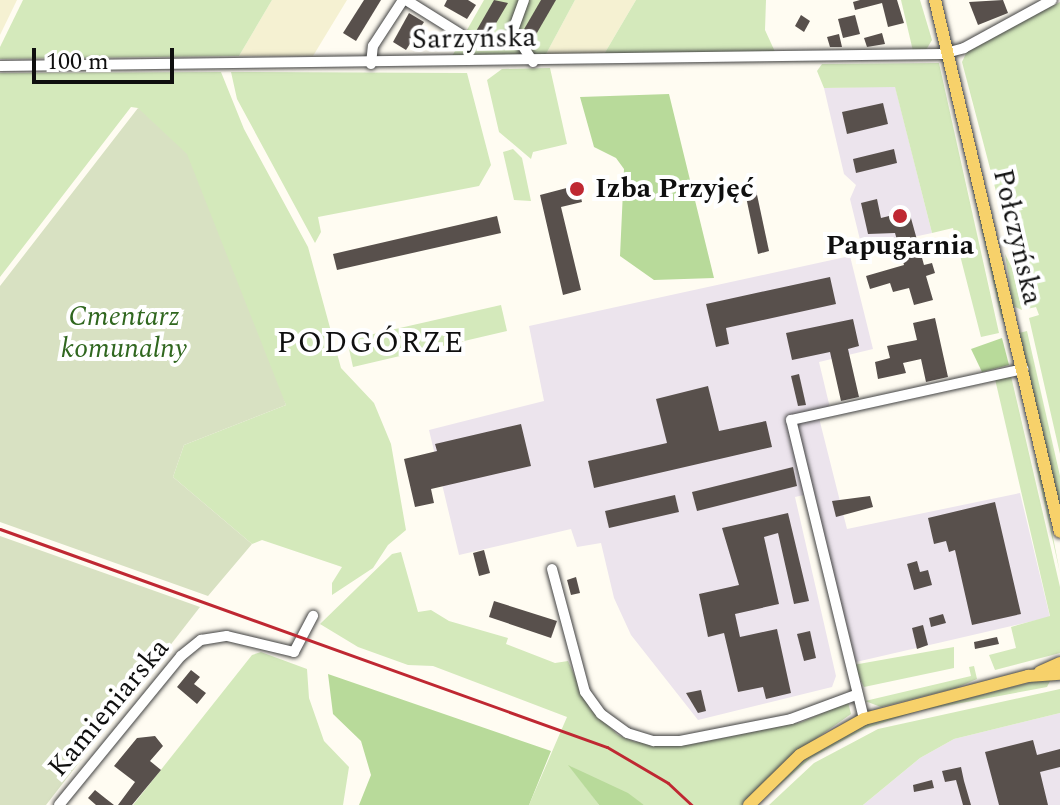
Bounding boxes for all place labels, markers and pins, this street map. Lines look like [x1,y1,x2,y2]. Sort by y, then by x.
place label: Izba Przyjęć [595,172,754,206]
marker: Izba Przyjęć [566,178,588,200]
marker: Papugarnia [891,207,909,225]
place label: Papugarnia [826,229,974,263]

